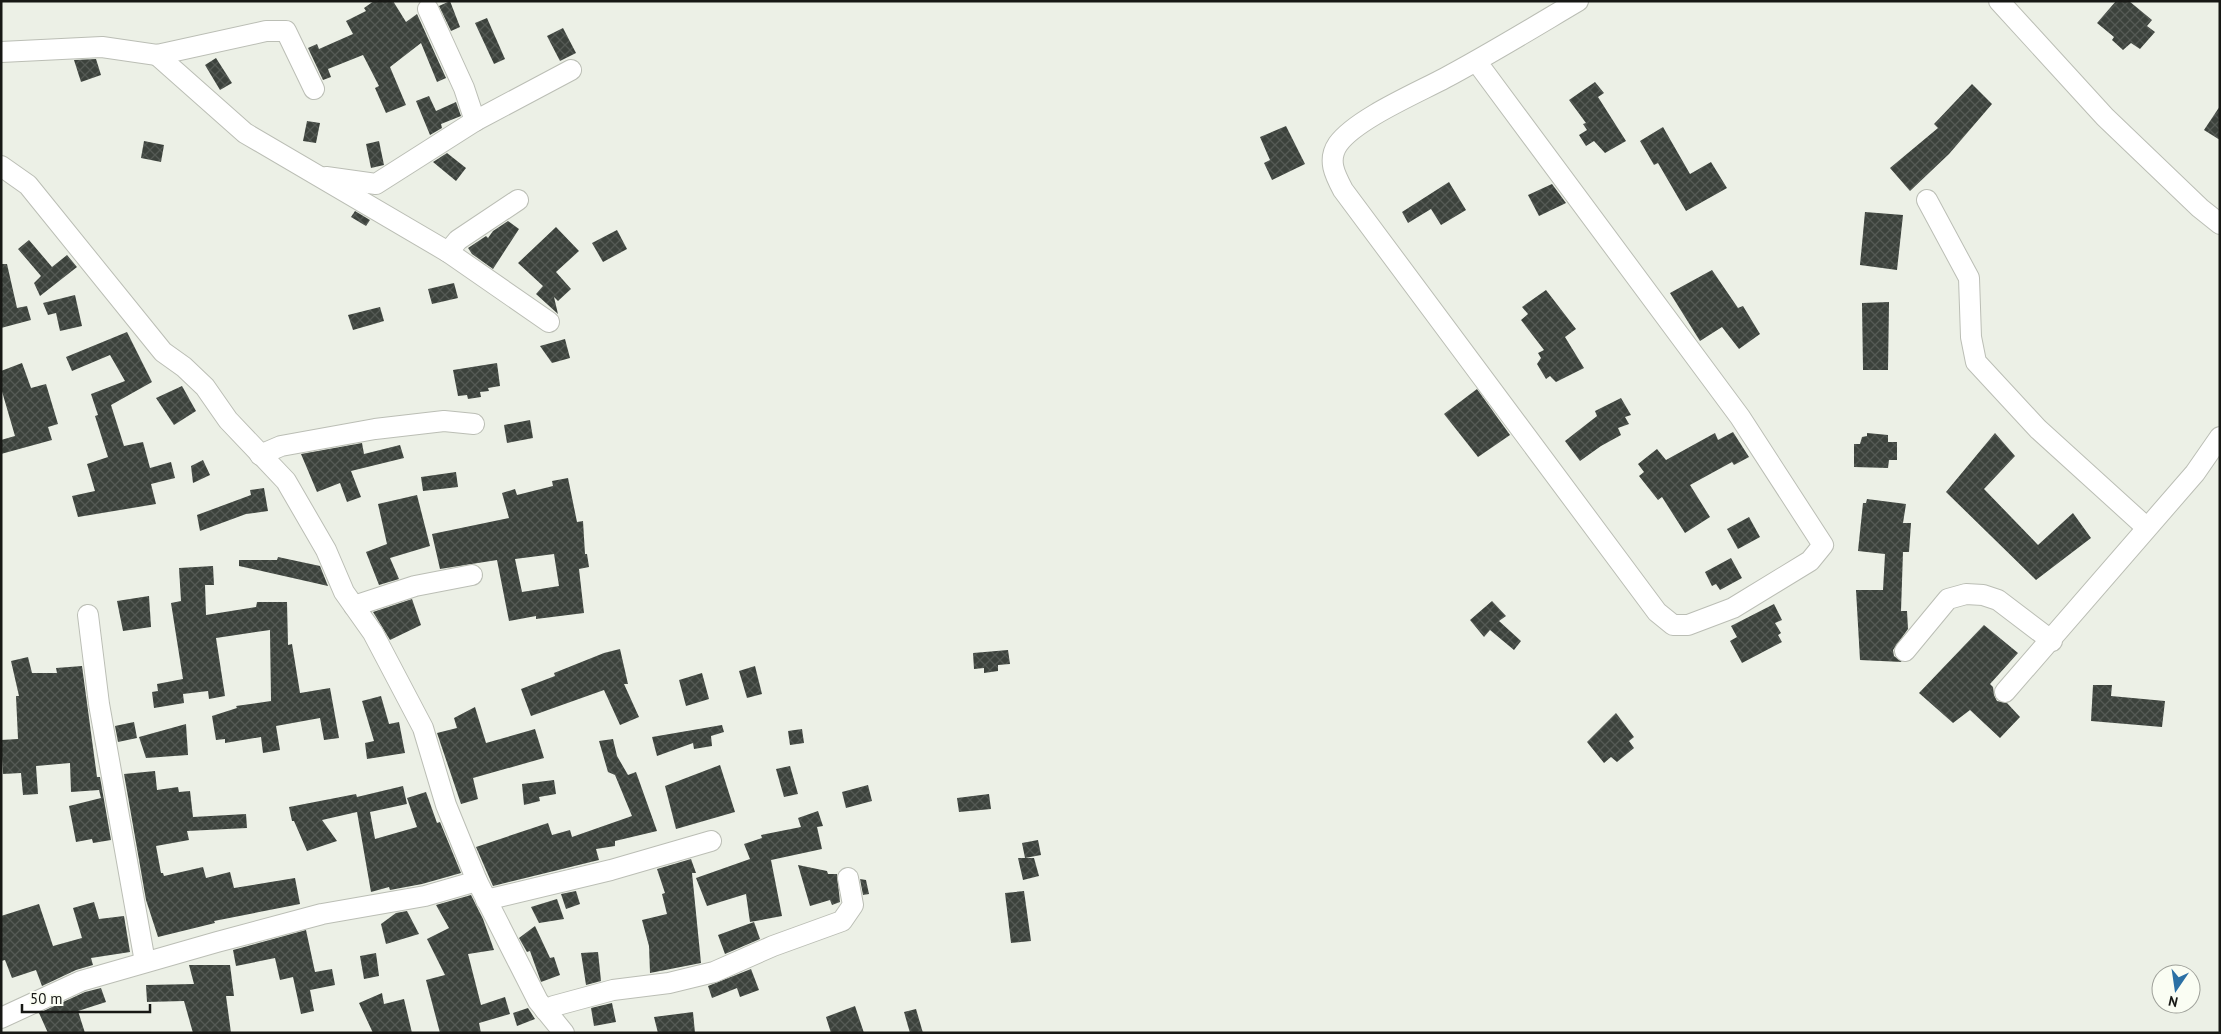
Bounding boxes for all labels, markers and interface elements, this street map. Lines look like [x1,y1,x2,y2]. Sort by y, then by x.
north arrow [2151,964,2201,1014]
scale bar [22,982,150,1014]
text: 50 m [30,989,63,1008]
text: N [2167,992,2180,1011]

